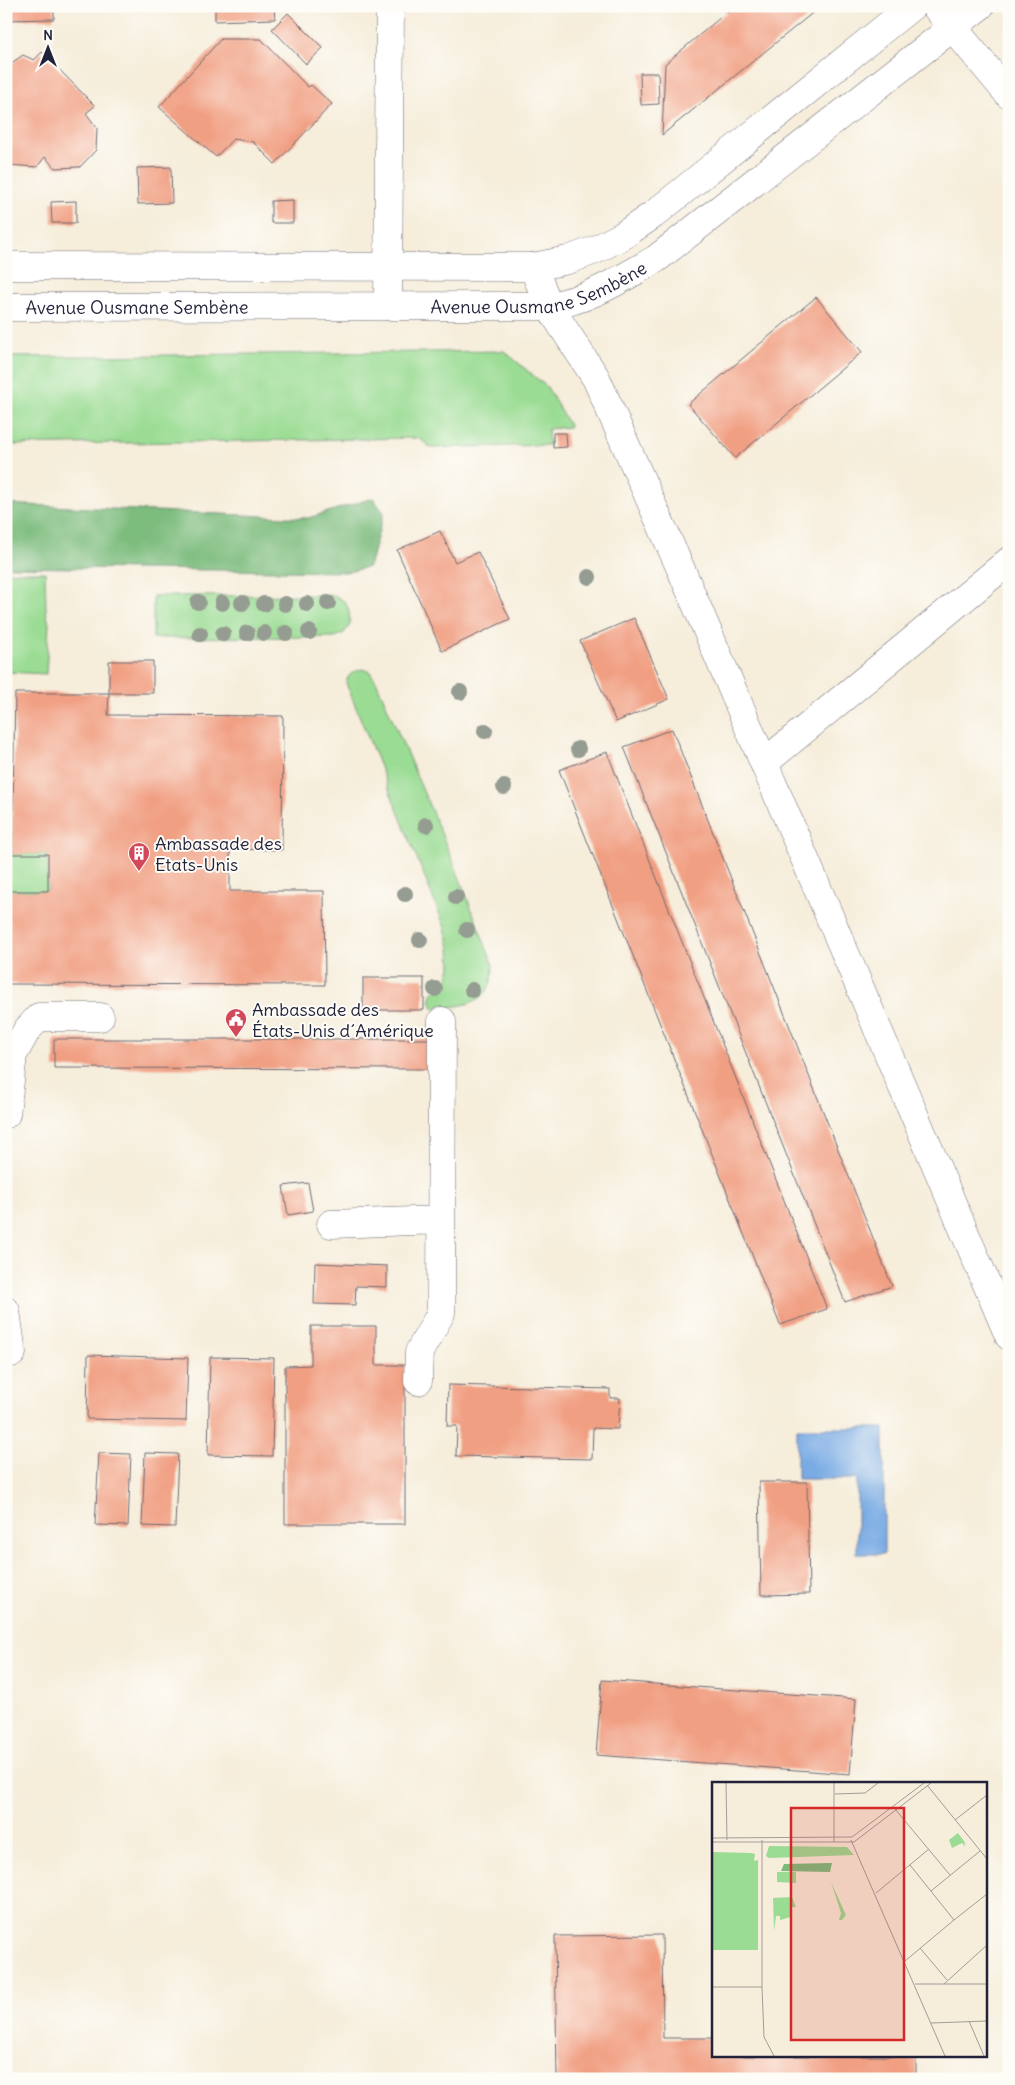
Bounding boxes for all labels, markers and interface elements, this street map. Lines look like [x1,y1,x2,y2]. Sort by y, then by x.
north arrow [22,22,72,72]
text: N [43,26,53,44]
street label: Avenue Ousmane Sembène [430,256,650,318]
street label: Avenue Ousmane Sembène [25,295,249,318]
place label: Ambassade des Etats-Unis [155,832,282,876]
building icon: Ambassade des Etats-Unis [127,841,151,872]
place label: Ambassade des États-Unis d´Amérique [252,998,434,1042]
public building icon: Ambassade des États-Unis d´Amérique [224,1007,248,1038]
inset map [712,1782,988,2058]

